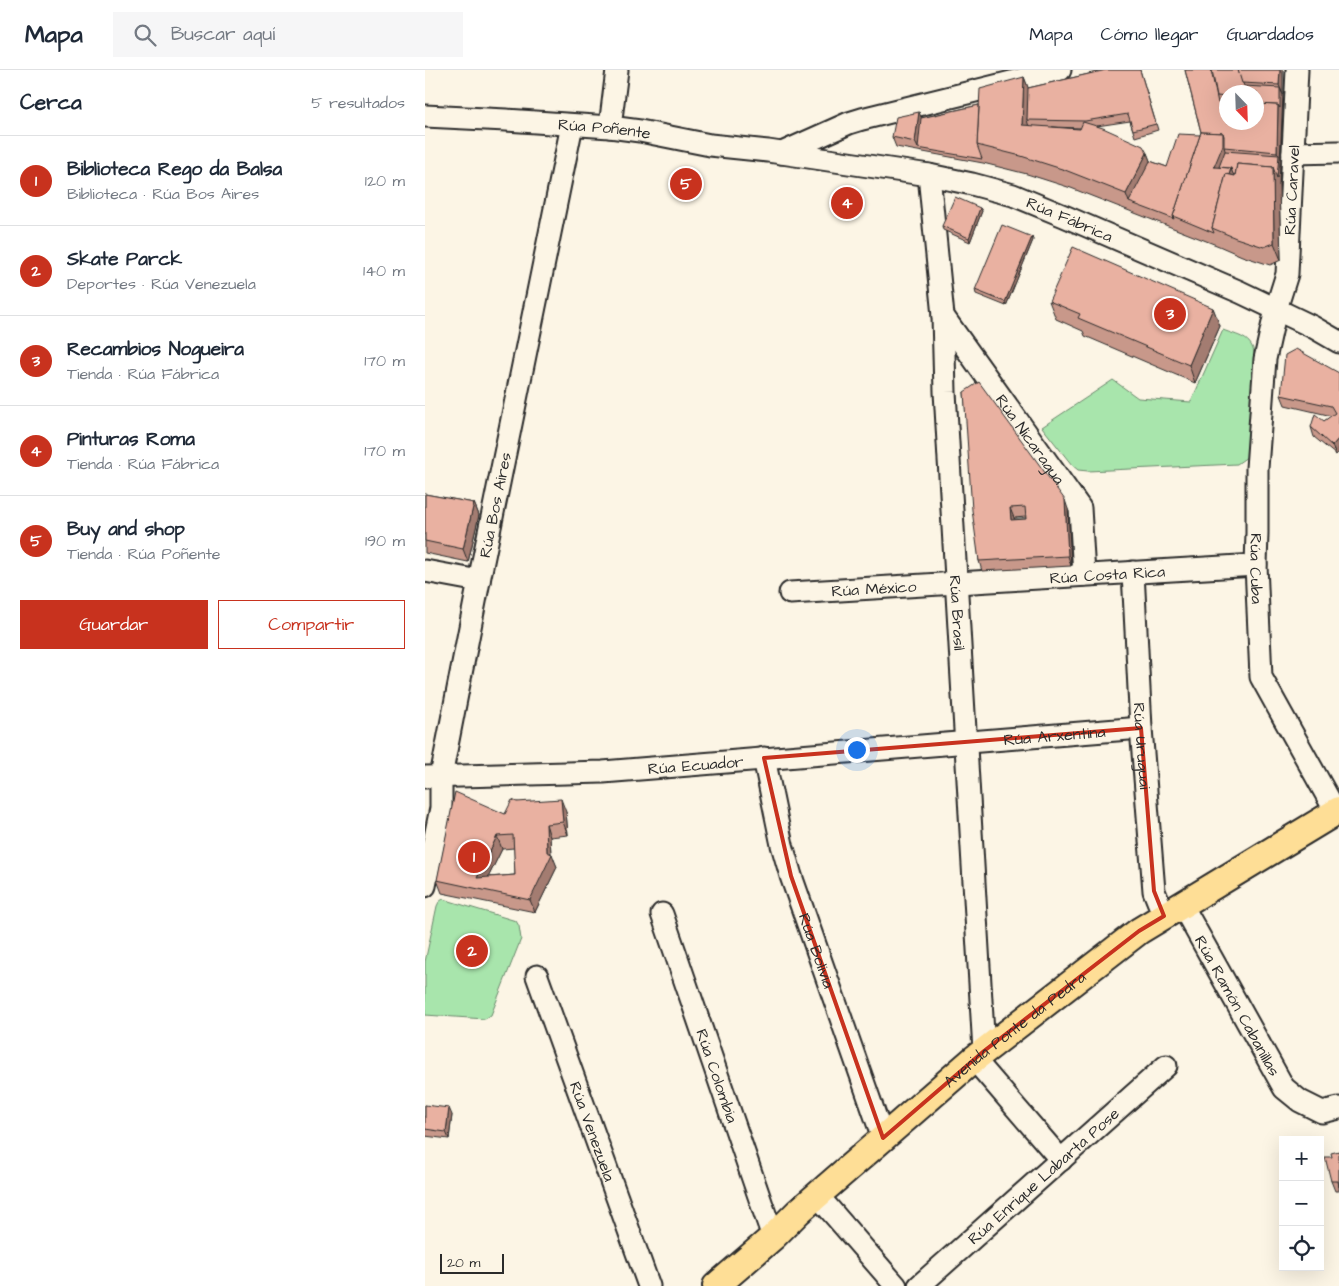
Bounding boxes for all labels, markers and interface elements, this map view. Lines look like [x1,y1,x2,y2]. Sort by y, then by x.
search box [113,12,463,57]
text: Mapa [25,18,83,52]
icon: search [131,21,159,49]
text: Buscar aquí [171,21,275,48]
text: Mapa [1029,22,1073,47]
text: Cómo llegar [1101,22,1199,47]
text: Guardados [1227,22,1314,47]
north arrow [1219,85,1264,130]
text: Cerca [20,88,82,117]
text: 5 resultados [311,92,405,114]
street label: Rúa Poñente [557,114,653,145]
street label: Rúa Caravel [1279,145,1305,236]
text: Biblioteca Rego da Balsa [67,156,282,183]
pin: 5 [670,165,702,203]
text: 1 [35,170,37,192]
text: 120 m [365,170,405,192]
text: Biblioteca · Rúa Bos Aires [67,183,259,205]
pin: 4 [831,184,863,222]
street label: Rúa Fábrica [1023,192,1116,248]
text: Skate Parck [67,246,182,273]
text: 2 [31,260,41,282]
text: 140 m [363,260,405,282]
text: Deportes · Rúa Venezuela [67,273,256,295]
pin: 3 [1154,295,1186,333]
text: Recambios Nogueira [67,336,244,363]
text: 3 [32,350,40,372]
text: 170 m [364,350,405,372]
text: Tienda · Rúa Fábrica [67,363,219,385]
street label: Rúa Nicaragua [990,390,1070,489]
text: Pinturas Roma [67,426,195,453]
text: 4 [31,440,41,462]
text: 170 m [364,440,405,462]
street label: Rúa Bos Aires [474,450,517,560]
text: Tienda · Rúa Fábrica [67,453,219,475]
text: Buy and shop [67,516,185,543]
text: 5 [30,530,42,552]
text: 190 m [365,530,405,552]
street label: Rúa Cuba [1244,533,1268,604]
text: Tienda · Rúa Poñente [67,543,221,565]
street label: Rúa Costa Rica [1049,560,1166,589]
street label: Rúa México [831,575,917,602]
street label: Rúa Brasil [944,575,970,651]
button: Guardar [20,600,208,649]
button: Compartir [218,600,405,649]
street label: Rúa Uruguai [1128,702,1156,791]
street label: Rúa Arxentina [1003,721,1106,751]
your location [844,737,870,763]
street label: Rúa Ecuador [647,751,745,780]
pin: 1 [458,838,490,876]
street label: Rúa Bolivia [793,910,840,991]
pin: 2 [456,932,488,970]
street label: Rúa Ramón Cabanillas [1189,932,1285,1080]
street label: Avenida Ponte da Pedra [939,966,1091,1093]
street label: Rúa Colombia [690,1026,743,1126]
street label: Rúa Venezuela [564,1079,620,1185]
street label: Rúa Enrique Labarta Pose [963,1103,1124,1250]
map controls [1279,1136,1324,1271]
button: + [1279,1136,1324,1181]
button: − [1279,1181,1324,1226]
button: locate [1279,1226,1324,1271]
scale bar [440,1251,504,1274]
text: 20 m [447,1253,480,1273]

